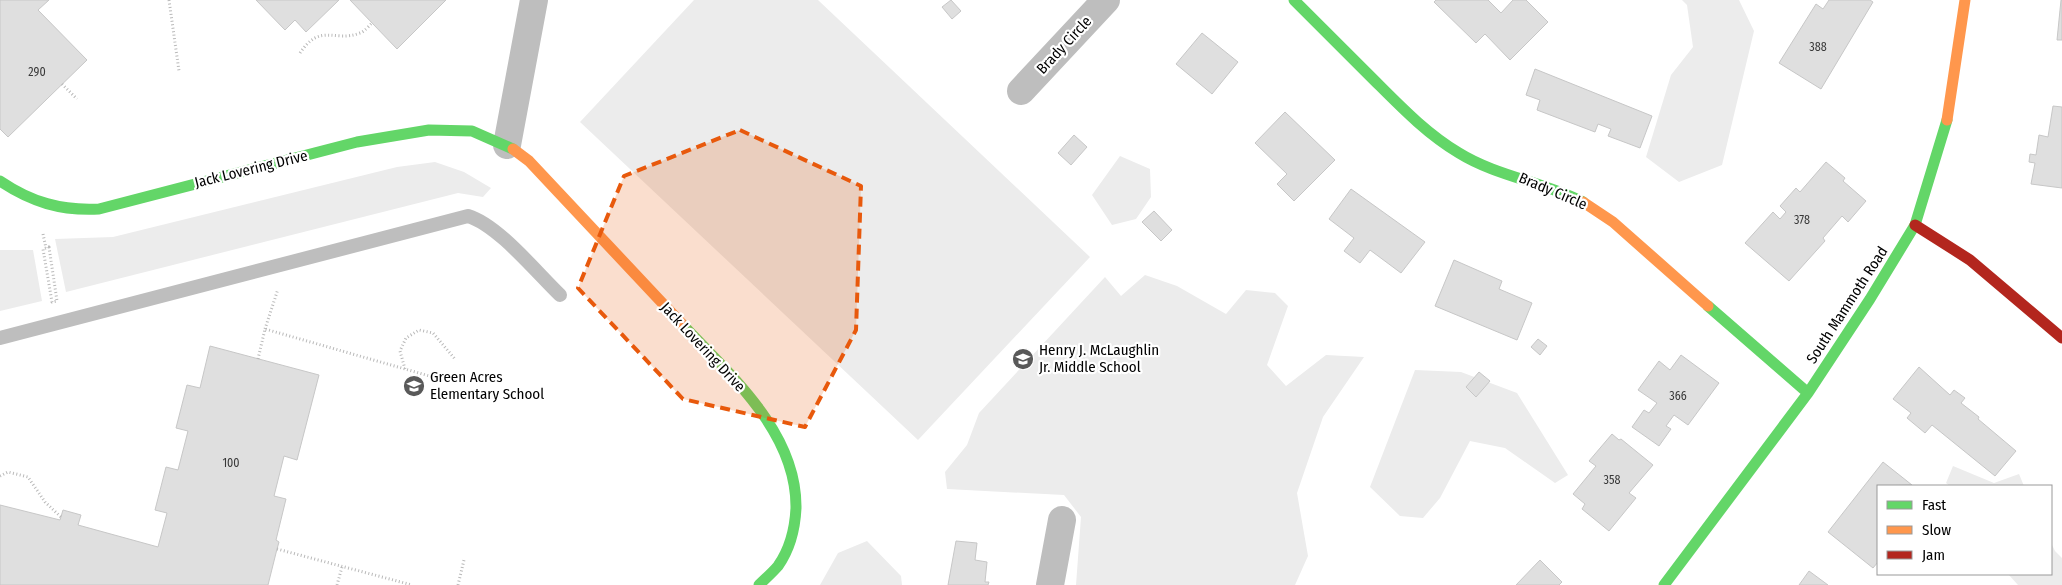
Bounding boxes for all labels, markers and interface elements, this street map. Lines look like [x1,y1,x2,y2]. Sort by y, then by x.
street label: Brady Circle [1033,12,1095,78]
house number: 388 [1809,40,1827,54]
house number: 290 [28,65,46,79]
street label: Jack Lovering Drive [193,146,309,192]
street label: Brady Circle [1516,169,1590,213]
house number: 378 [1794,213,1810,227]
street label: South Mammoth Road [1802,243,1892,367]
street label: Jack Lovering Drive [657,299,749,395]
place label: Henry J. McLaughlin Jr. Middle School [1039,341,1159,376]
school or university icon: Henry J. McLaughlin Jr. Middle School [1011,347,1035,371]
place label: Green Acres Elementary School [430,368,544,403]
school or university icon: Green Acres Elementary School [402,374,426,398]
house number: 366 [1669,389,1687,403]
house number: 100 [222,456,240,470]
house number: 358 [1604,473,1620,487]
legend [1877,485,2052,575]
text: Fast [1922,496,1946,514]
text: Slow [1922,521,1951,539]
text: Jam [1922,546,1945,564]

